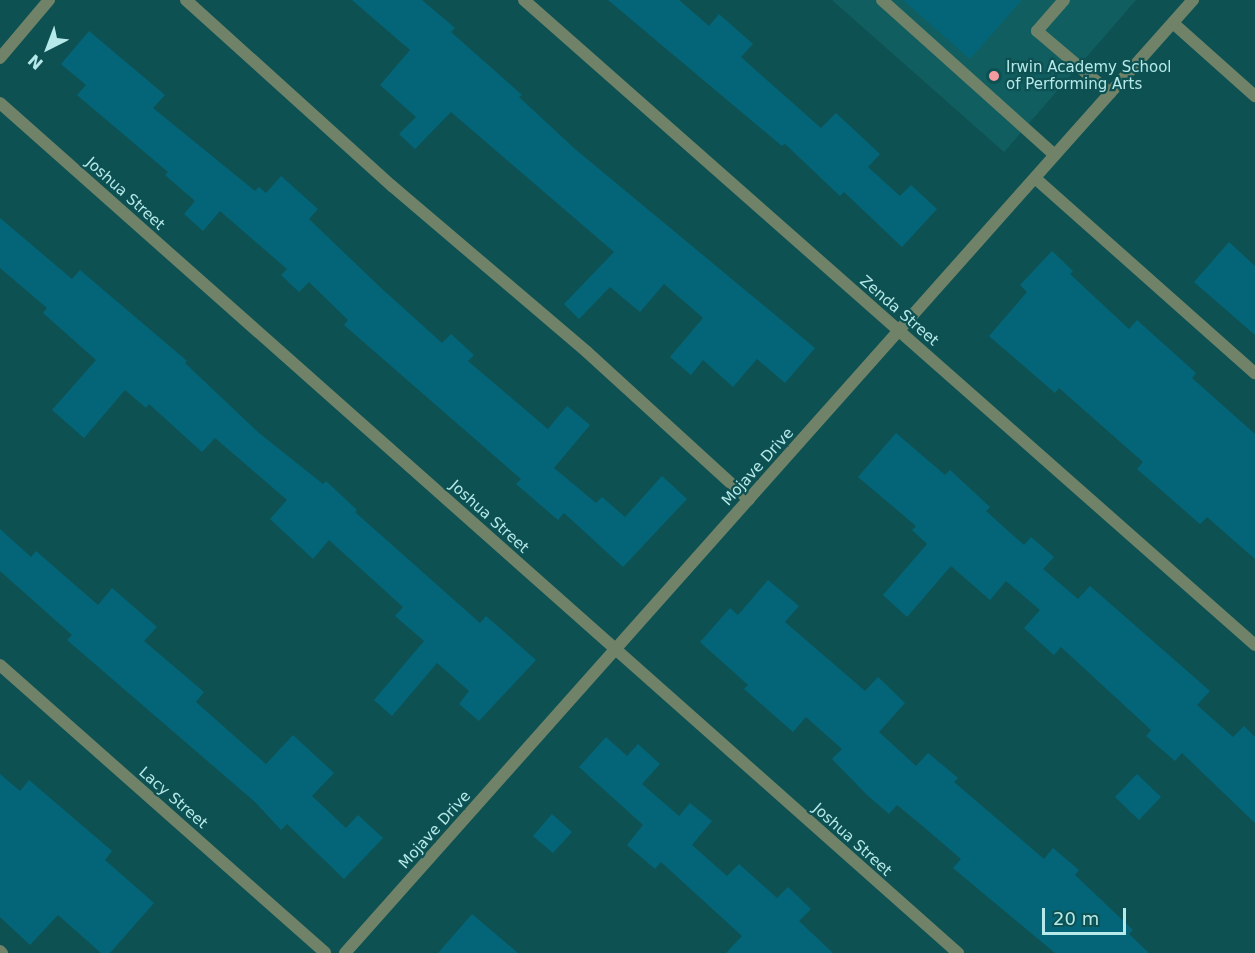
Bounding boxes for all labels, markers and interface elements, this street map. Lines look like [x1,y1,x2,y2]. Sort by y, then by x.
north arrow [18,18,78,78]
text: N [24,50,47,73]
place label: Irwin Academy School of Performing Arts [1006,58,1172,93]
marker: Irwin Academy School of Performing Arts [987,69,1001,83]
street label: Joshua Street [82,154,168,234]
street label: Zenda Street [856,272,942,350]
street label: Mojave Drive [718,424,798,510]
street label: Joshua Street [446,477,532,557]
street label: Lacy Street [135,763,211,833]
street label: Mojave Drive [395,787,475,873]
street label: Joshua Street [809,800,895,880]
scale bar [1045,896,1129,934]
text: 20 m [1053,908,1099,929]

